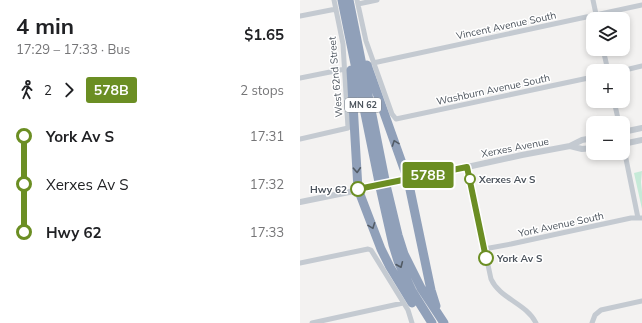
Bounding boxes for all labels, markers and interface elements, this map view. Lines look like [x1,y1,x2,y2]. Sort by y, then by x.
street label: Vincent Avenue South [455,9,557,42]
text: 4 min [16,12,74,40]
map controls [586,12,630,160]
button: layers [586,12,630,56]
text: $1.65 [244,25,284,44]
street label: West 62nd Street [325,35,346,118]
text: 17:29 – 17:33 · Bus [16,41,130,57]
button: + [586,64,630,108]
street label: Washburn Avenue South [435,71,551,108]
icon: walk [16,79,38,101]
icon: forward [58,79,80,101]
text: 578B [94,81,129,99]
text: 2 [44,82,52,98]
text: 2 stops [240,82,284,98]
road number: MN 62 [345,98,381,112]
button: − [586,116,630,160]
text: York Av S [46,127,114,146]
text: 17:31 [250,128,284,144]
street label: Xerxes Avenue [480,135,550,160]
one-way arrow [391,139,400,146]
line badge: 578B [400,162,456,188]
text: 578B [411,166,445,184]
one-way arrow [353,167,362,174]
marker: Xerxes Av S [464,173,476,185]
place label: Xerxes Av S [478,173,536,186]
text: Xerxes Av S [46,175,129,194]
text: 17:32 [250,176,284,192]
marker: Hwy 62 [350,181,366,197]
place label: Hwy 62 [310,183,347,196]
street label: York Avenue South [516,209,605,240]
one-way arrow [368,222,376,229]
text: Hwy 62 [46,223,102,242]
text: 17:33 [250,224,284,240]
marker: York Av S [478,250,494,266]
place label: York Av S [496,252,543,265]
one-way arrow [395,260,403,268]

